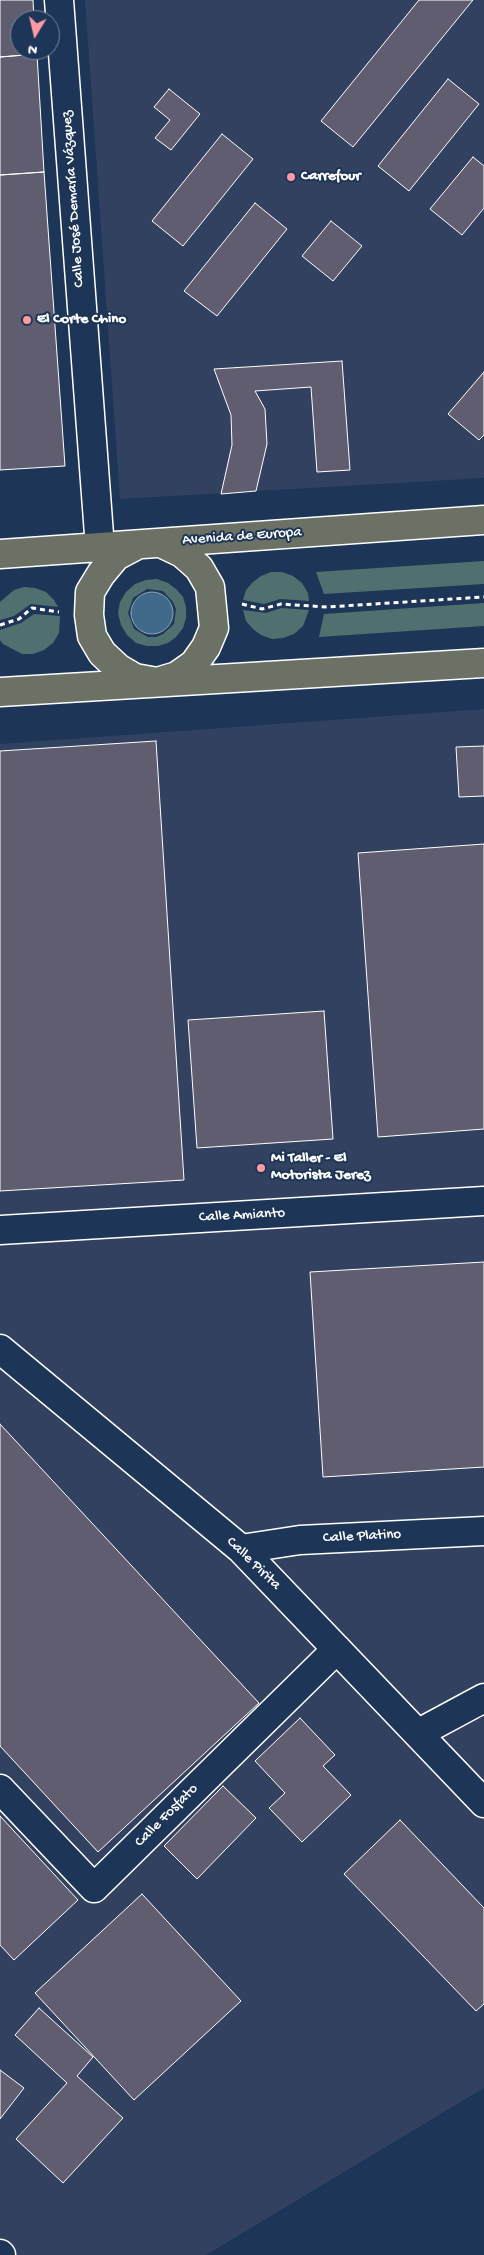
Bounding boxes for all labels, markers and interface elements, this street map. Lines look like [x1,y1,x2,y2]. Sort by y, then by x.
north arrow [10,10,60,60]
text: N [27,40,39,58]
street label: Calle José Demaría Vázquez [59,110,89,288]
place label: Carrefour [301,168,361,186]
marker: Carrefour [285,171,297,183]
place label: El Corte Chino [37,311,126,329]
marker: El Corte Chino [21,314,33,326]
street label: Avenida de Europa [182,524,302,550]
place label: Mi Taller - El Motorista Jerez [271,1150,371,1185]
marker: Mi Taller - El Motorista Jerez [255,1162,267,1174]
street label: Calle Amianto [198,1205,286,1227]
street label: Calle Platino [322,1526,402,1548]
street label: Calle Pirita [222,1534,284,1594]
street label: Calle Fosfato [132,1781,202,1851]

